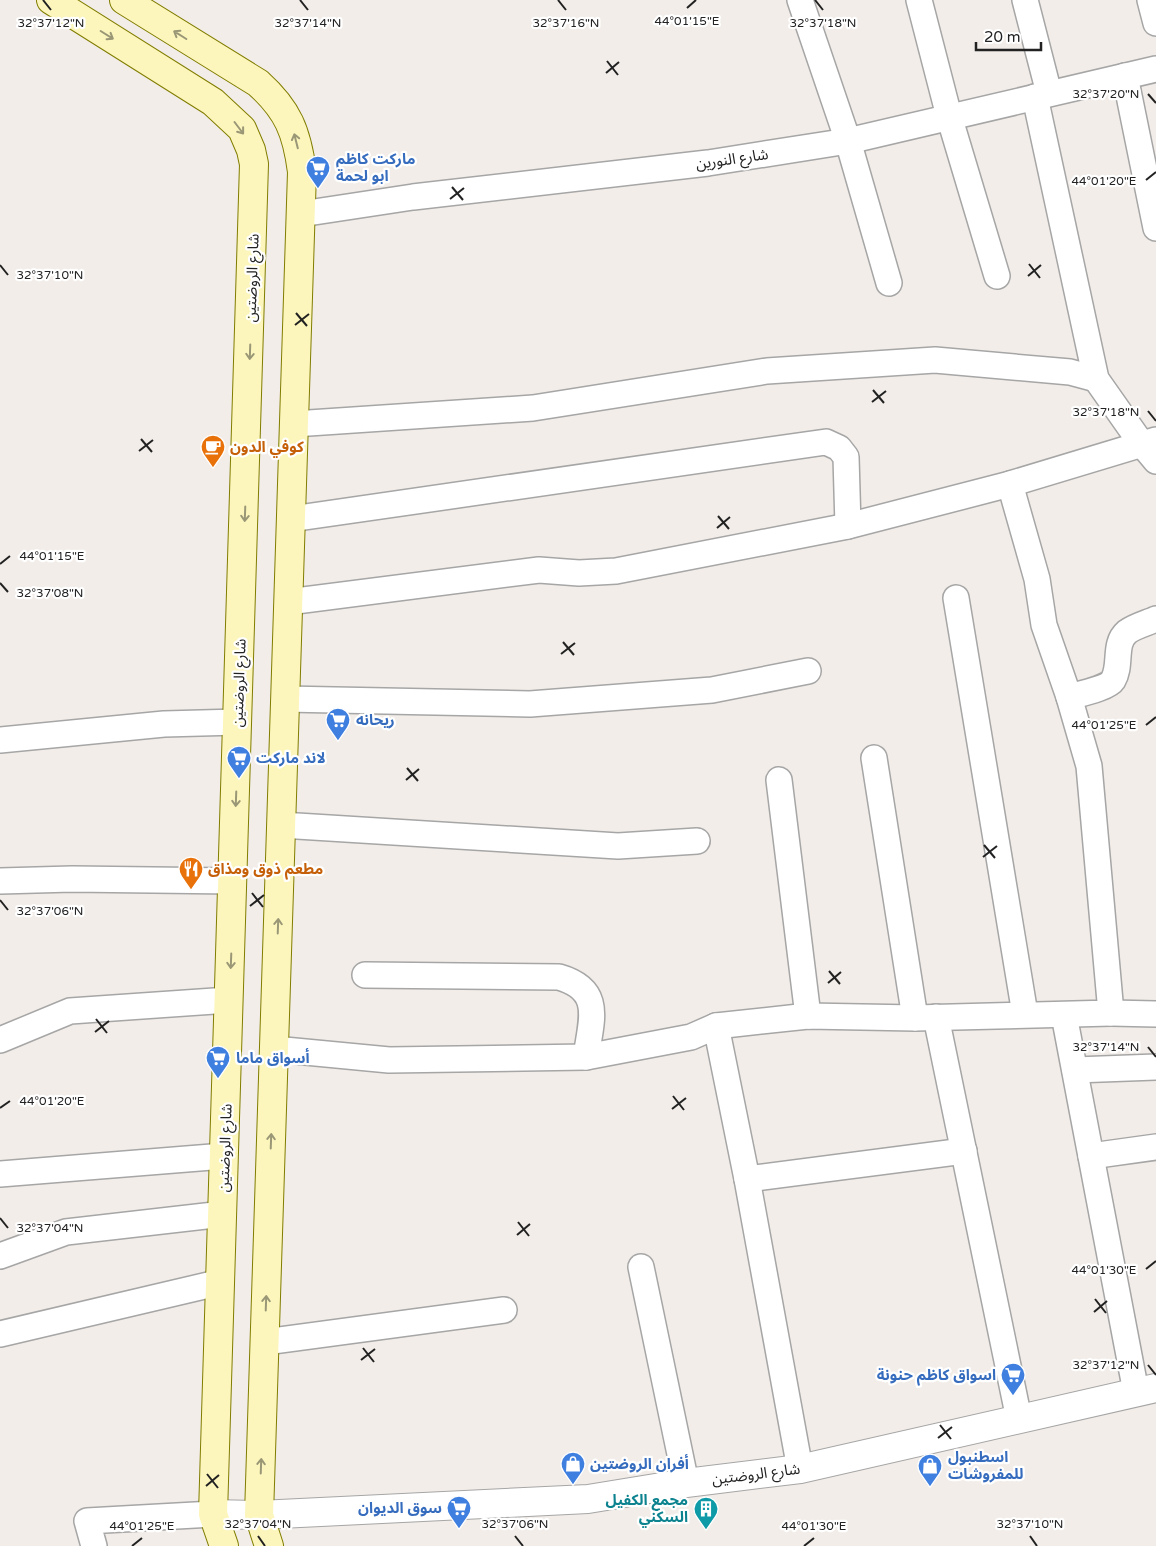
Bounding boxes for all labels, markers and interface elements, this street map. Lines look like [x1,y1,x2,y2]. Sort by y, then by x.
text: 44°01'15"E [654,14,720,28]
text: 32°37'12"N [18,16,85,30]
text: 32°37'14"N [275,16,342,30]
text: 32°37'16"N [533,16,600,30]
text: 32°37'18"N [790,16,857,30]
scale bar [976,20,1041,52]
text: 20 m [984,28,1021,46]
one-way arrow [99,30,113,40]
one-way arrow [174,30,188,40]
text: 32°37'20"N [1073,87,1140,101]
one-way arrow [234,121,245,134]
one-way arrow [291,134,301,150]
street label: شارع النورين [694,145,770,176]
place label: ماركت كاظم ابو لحمة [336,150,415,185]
supermarket icon: ماركت كاظم ابو لحمة [305,155,331,189]
text: 44°01'20"E [1071,174,1137,188]
street label: شارع الروضتين [241,233,266,323]
text: 32°37'10"N [17,268,84,282]
one-way arrow [245,343,254,359]
text: 32°37'18"N [1073,405,1140,419]
cafe icon: كوفي الدون [200,434,226,468]
place label: كوفي الدون [230,438,304,458]
one-way arrow [240,506,249,522]
text: 44°01'15"E [19,549,85,563]
text: 32°37'08"N [17,586,84,600]
street label: شارع الروضتين [228,638,253,728]
supermarket icon: ريحانه [325,707,351,741]
place label: ريحانه [356,711,395,729]
text: 44°01'25"E [1071,718,1137,732]
supermarket icon: لاند ماركت [226,745,252,779]
place label: لاند ماركت [256,749,326,767]
one-way arrow [231,791,240,807]
restaurant icon: مطعم ذوق ومذاق [178,856,204,890]
place label: مطعم ذوق ومذاق [208,860,323,880]
text: 32°37'06"N [17,904,84,918]
one-way arrow [274,918,283,934]
one-way arrow [226,953,235,969]
text: 32°37'14"N [1073,1040,1140,1054]
supermarket icon: أسواق ماما [205,1045,231,1079]
place label: أسواق ماما [236,1048,310,1067]
text: 44°01'20"E [19,1094,85,1108]
street label: شارع الروضتين [214,1103,239,1193]
one-way arrow [267,1133,276,1149]
text: 32°37'04"N [17,1221,84,1235]
text: 44°01'30"E [1071,1263,1137,1277]
one-way arrow [262,1296,271,1312]
text: 32°37'12"N [1073,1358,1140,1372]
supermarket icon: اسواق كاظم حنونة [1000,1362,1026,1396]
place label: اسواق كاظم حنونة [877,1366,996,1386]
place label: اسطنبول للمفروشات [948,1448,1024,1483]
shop icon: أفران الروضتين [560,1451,586,1485]
shop icon: اسطنبول للمفروشات [917,1453,943,1487]
place label: أفران الروضتين [590,1454,689,1473]
one-way arrow [256,1458,266,1474]
street label: شارع الروضتين [711,1460,802,1491]
place label: مجمع الكفيل السكني [606,1491,688,1528]
supermarket icon: سوق الديوان [446,1495,472,1529]
building icon: مجمع الكفيل السكني [693,1496,719,1530]
place label: سوق الديوان [358,1499,442,1517]
text: 32°37'04"N [225,1517,292,1531]
text: 32°37'06"N [482,1517,549,1531]
text: 32°37'10"N [997,1517,1064,1531]
text: 44°01'25"E [109,1519,175,1533]
text: 44°01'30"E [781,1519,847,1533]

